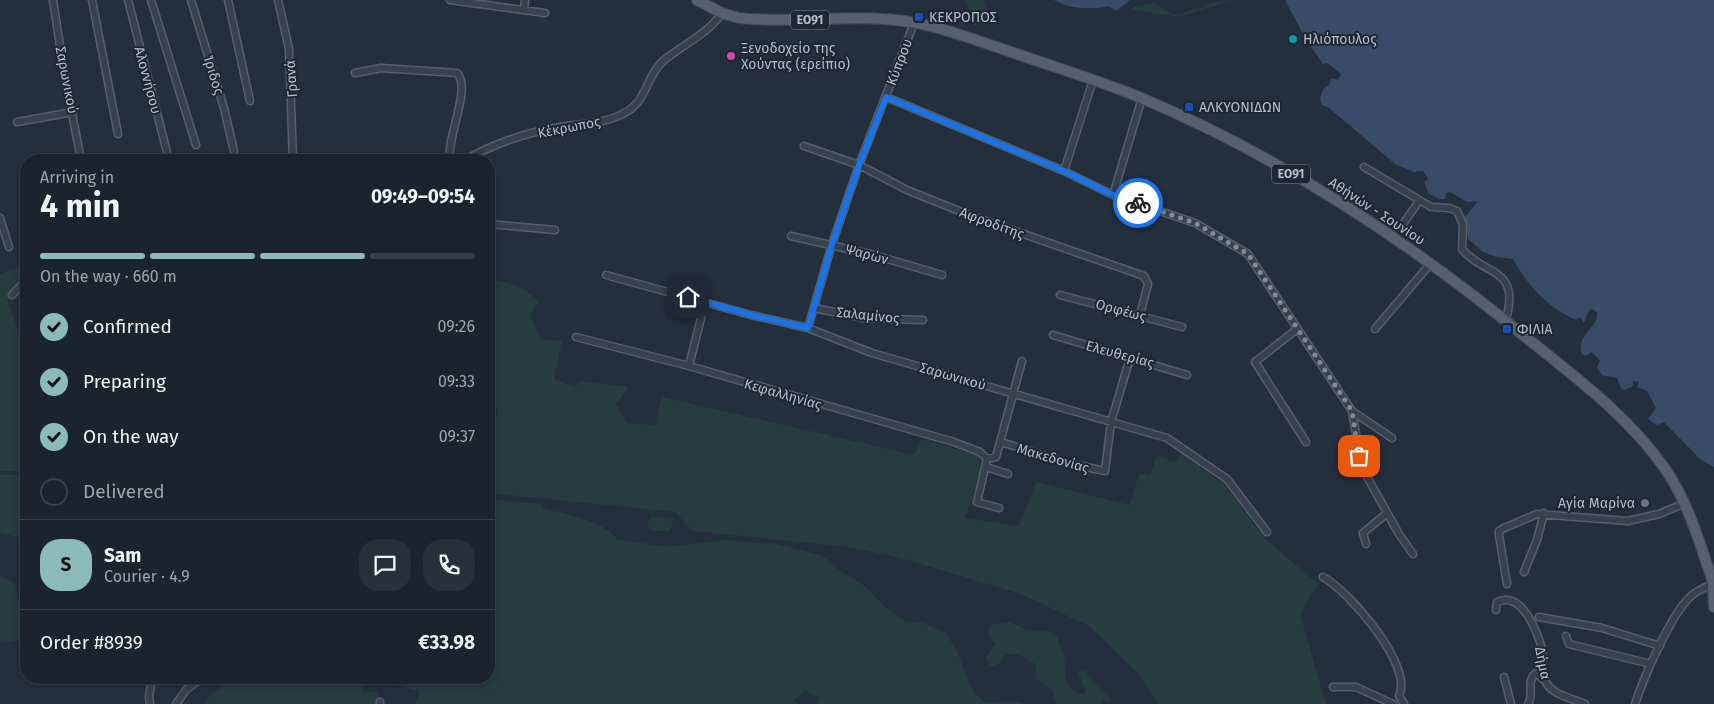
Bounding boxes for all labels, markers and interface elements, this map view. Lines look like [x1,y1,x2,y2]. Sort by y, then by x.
place label: ΚΕΚΡΟΠΟΣ [929,9,997,26]
road number: ΕΟ91 [791,10,829,30]
marker: ΚΕΚΡΟΠΟΣ [913,11,925,23]
place label: Ηλιόπουλος [1303,31,1377,48]
marker: Ηλιόπουλος [1287,33,1299,45]
street label: Κύπρου [883,36,916,88]
place label: Ξενοδοχείο της Χούντας (ερείπιο) [741,40,850,73]
street label: Σαρωνικού [52,45,81,115]
street label: Αλοννήσου [130,45,165,116]
marker: Ξενοδοχείο της Χούντας (ερείπιο) [725,50,737,62]
street label: Ίριδος [199,53,228,97]
street label: Γρανά [282,60,301,98]
place label: ΑΛΚΥΟΝΙΔΩΝ [1199,99,1281,116]
marker: ΑΛΚΥΟΝΙΔΩΝ [1183,101,1195,113]
street label: Κέκρωπος [536,113,602,142]
road number: ΕΟ91 [1272,164,1310,183]
text: Arriving in [40,168,114,187]
street label: Αθήνών - Σουνίου [1325,174,1428,249]
courier [1113,178,1163,228]
text: 09:49–09:54 [371,185,475,208]
text: 4 min [40,187,120,225]
icon: bike [1124,189,1152,217]
street label: Αφροδίτης [957,204,1027,243]
street label: Ψαρών [844,241,890,268]
text: On the way · 660 m [40,267,177,286]
pin [667,276,709,318]
icon: home [674,283,702,311]
street label: Ορφέως [1094,296,1149,326]
street label: Σαλαμίνος [835,304,901,327]
icon: check [40,313,68,341]
text: Confirmed [83,315,172,338]
text: 09:26 [438,317,475,336]
place label: ΦΙΛΙΑ [1517,321,1553,338]
marker: ΦΙΛΙΑ [1501,323,1513,335]
street label: Ελευθερίας [1084,337,1156,372]
street label: Σαρωνικού [918,359,988,394]
icon: check [40,368,68,396]
text: Preparing [83,370,166,393]
text: 09:33 [438,372,475,391]
street label: Κεφαλληνίας [742,375,824,414]
icon: check [40,423,68,451]
text: On the way [83,425,179,448]
text: 09:37 [439,427,475,446]
pin [1338,435,1380,477]
street label: Μακεδονίας [1015,440,1091,477]
icon: bag [1345,442,1373,470]
text: Delivered [83,480,165,503]
place label: Αγία Μαρίνα [1558,495,1635,512]
marker: Αγία Μαρίνα [1639,497,1651,509]
button: chat [359,539,411,591]
button: phone [423,539,475,591]
text: Sam [104,544,141,567]
text: S [61,553,71,576]
text: Courier · 4.9 [104,567,190,586]
text: Order #8939 [40,631,143,654]
text: €33.98 [418,631,475,654]
street label: Δήμα [1531,645,1554,681]

